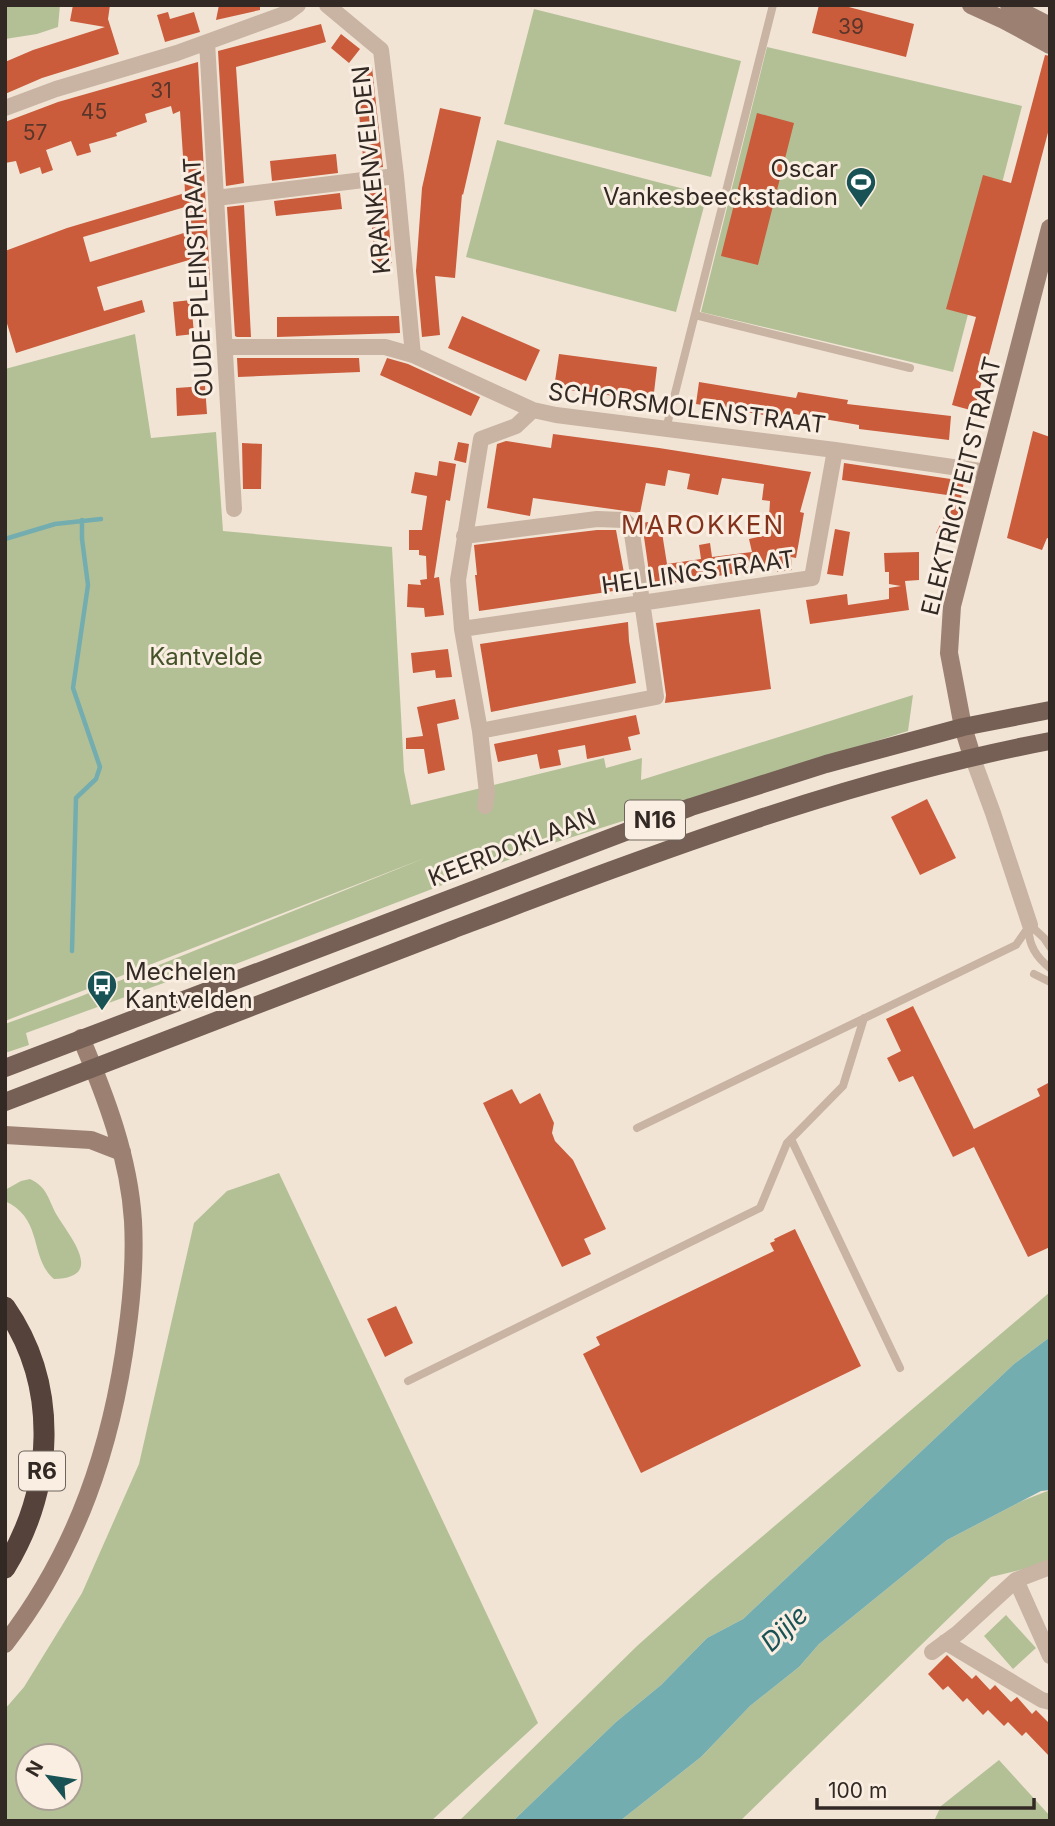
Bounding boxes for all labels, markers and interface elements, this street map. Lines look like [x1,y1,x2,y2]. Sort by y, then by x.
house number: 39 [838,14,864,39]
street label: KRANKENVELDEN [346,64,396,276]
house number: 31 [150,78,172,103]
house number: 45 [81,99,107,124]
house number: 57 [23,120,47,145]
place label: Oscar Vankesbeeckstadion [603,154,838,211]
street label: OUDE-PLEINSTRAAT [177,156,219,398]
sports icon: Oscar Vankesbeeckstadion [844,165,878,209]
street label: ELEKTRICITEITSTRAAT [915,354,1007,618]
street label: SCHORSMOLENSTRAAT [547,377,827,439]
district label: MAROKKEN [621,509,785,540]
street label: HELLINCSTRAAT [600,544,796,600]
park label: Kantvelde [149,642,263,671]
road number: N16 [625,800,685,840]
street label: KEERDOKLAAN [424,802,600,892]
place label: Mechelen Kantvelden [125,957,253,1014]
bus stop icon: Mechelen Kantvelden [85,968,119,1012]
road number: R6 [19,1452,65,1490]
water label: Dijle [754,1599,814,1657]
north arrow [14,1742,84,1812]
text: N [21,1757,48,1781]
scale bar [817,1766,1034,1810]
text: 100 m [828,1778,887,1803]

